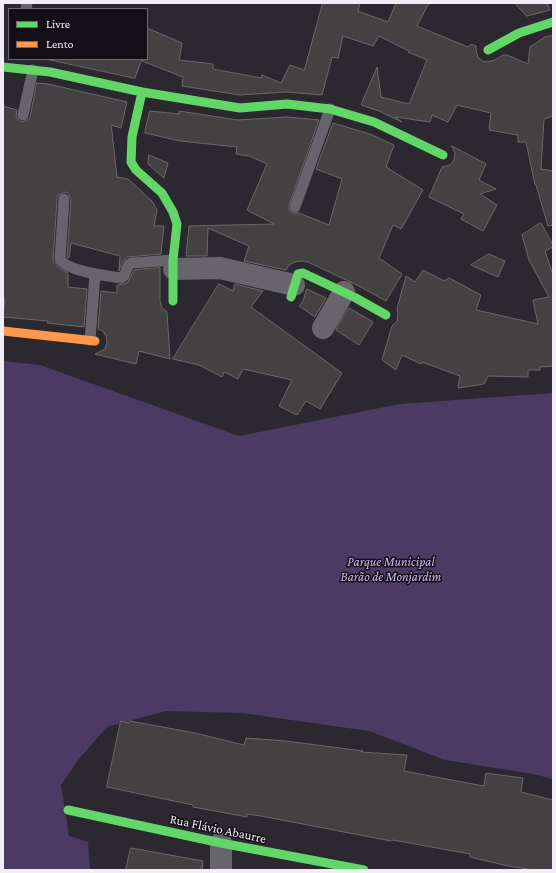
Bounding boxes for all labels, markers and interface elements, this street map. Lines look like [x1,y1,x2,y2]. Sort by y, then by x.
legend [8,8,148,60]
text: Livre [46,17,70,31]
text: Lento [46,37,74,51]
park label: Parque Municipal Barão de Monjardim [341,554,441,585]
street label: Rua Flávio Abaurre [168,811,268,847]

